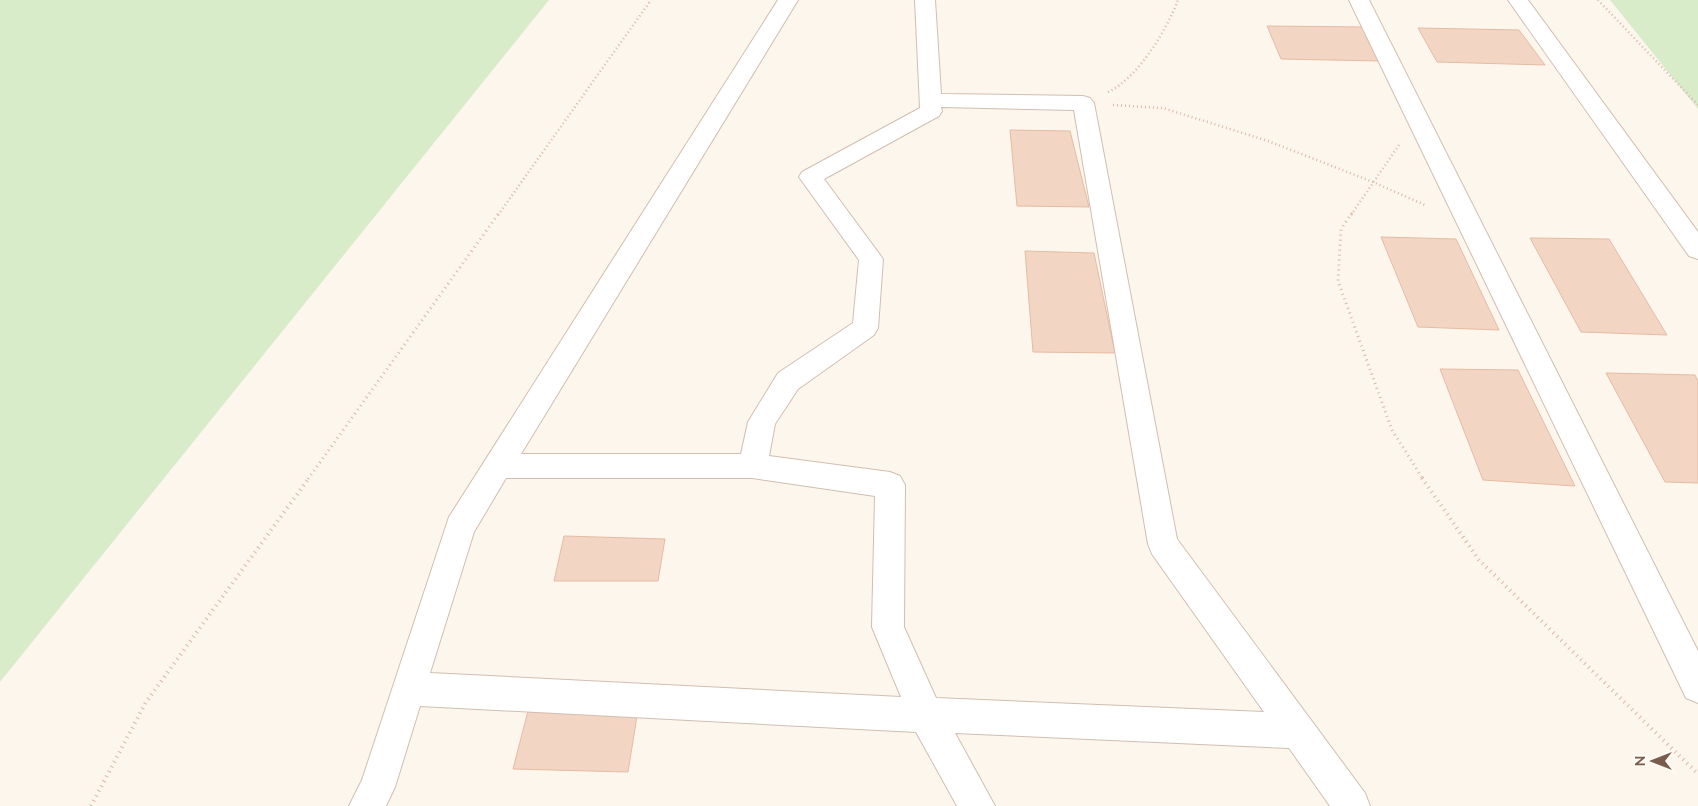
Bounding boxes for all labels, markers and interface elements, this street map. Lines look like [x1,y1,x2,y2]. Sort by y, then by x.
north arrow [1628,736,1678,786]
text: N [1631,756,1649,766]

